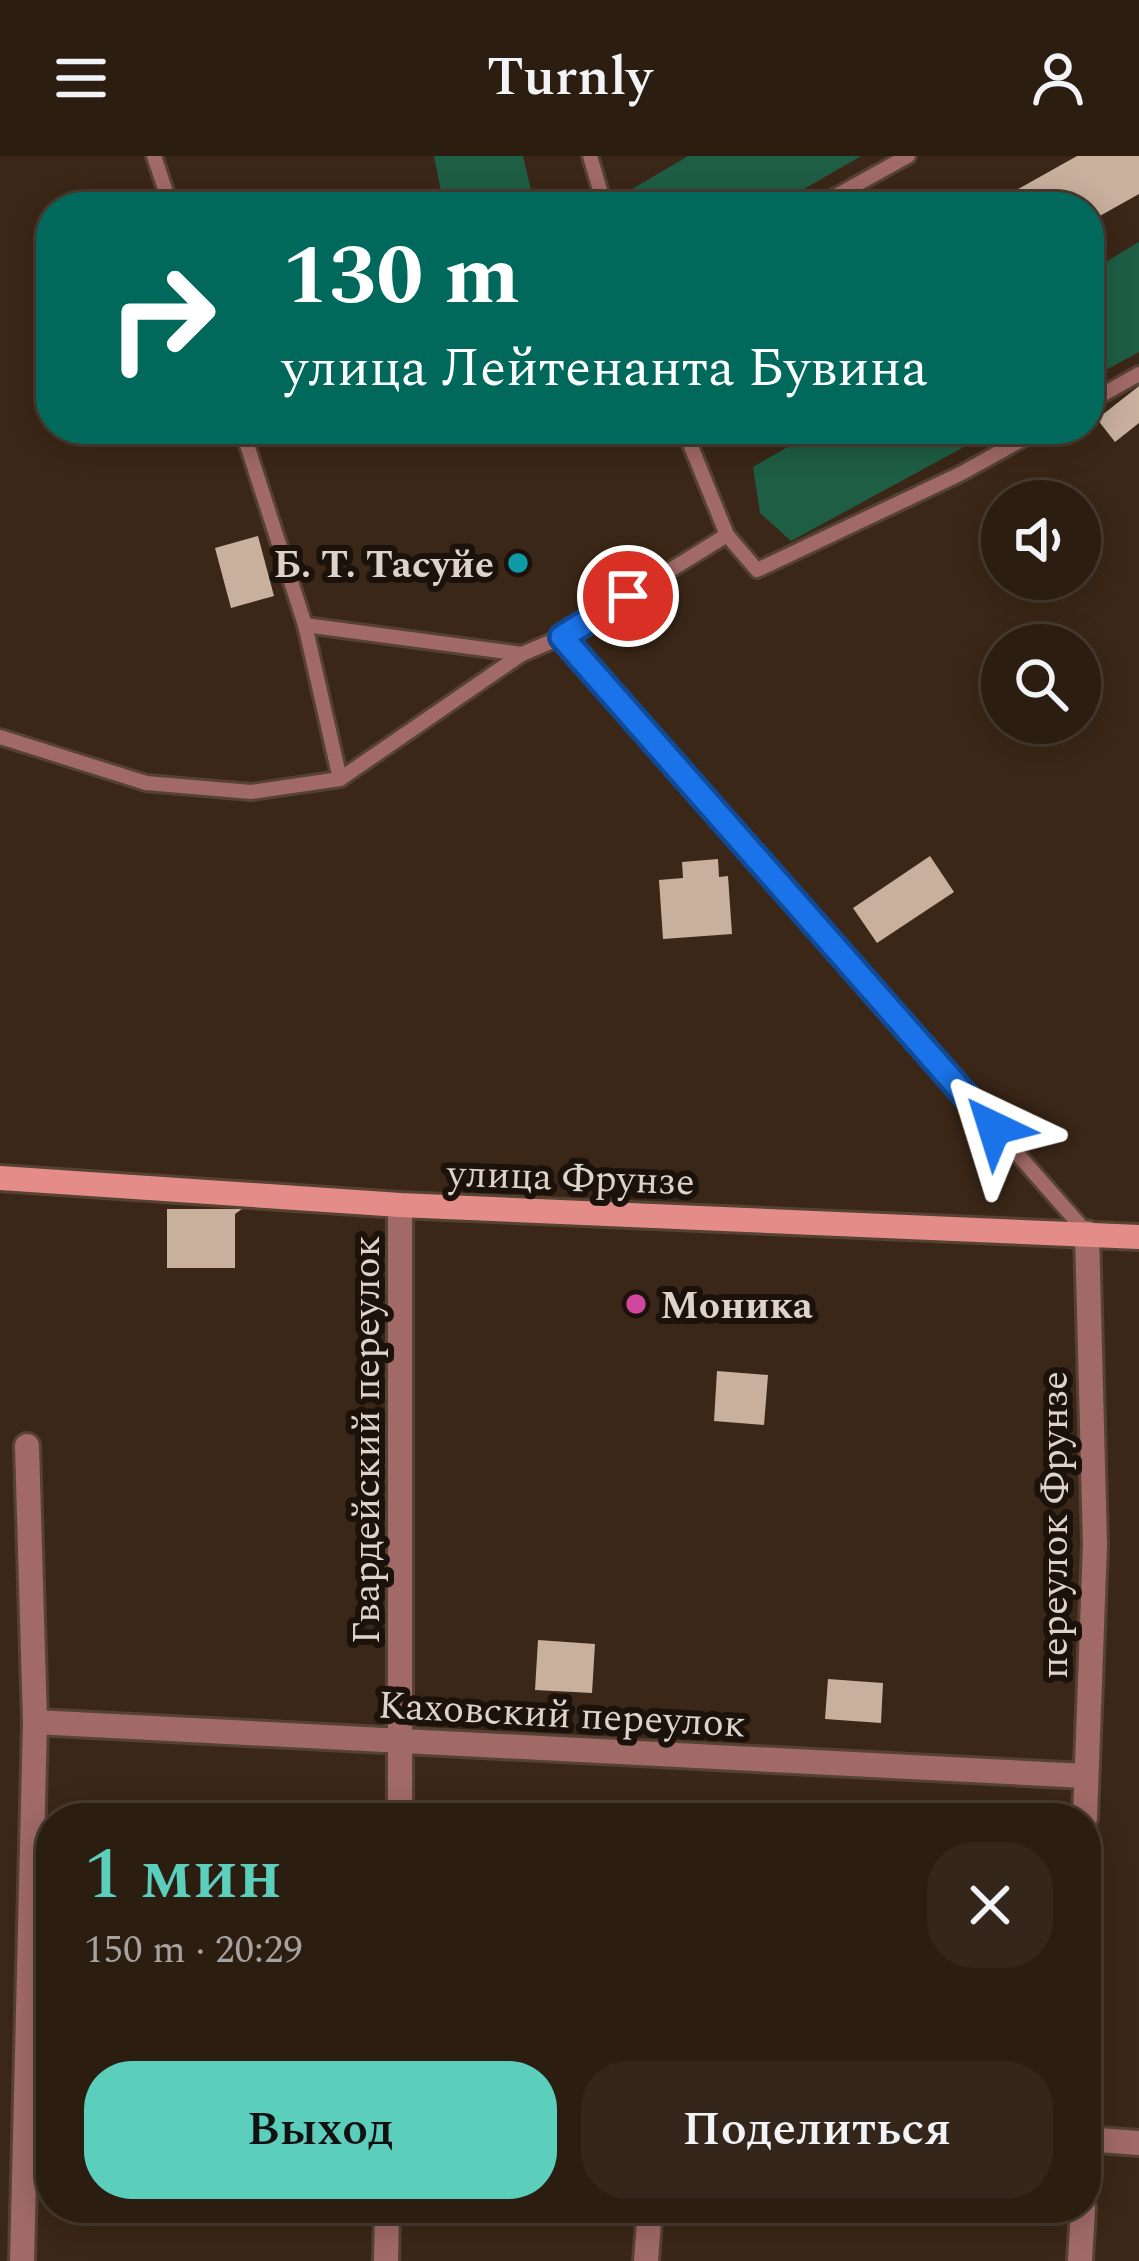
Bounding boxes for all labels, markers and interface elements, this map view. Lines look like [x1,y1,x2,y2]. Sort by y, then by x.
text: Turnly [487,37,652,119]
icon: menu [48,45,114,111]
icon: person [1025,45,1091,111]
text: 130 m [282,213,520,341]
icon: right [84,240,240,396]
text: улица Лейтенанта Бувина [282,328,928,410]
map controls [981,480,1101,744]
button: sound [981,480,1101,600]
place label: Б. Т. Тасуйе [273,536,494,595]
pin [577,545,679,647]
marker: Б. Т. Тасуйе [505,550,531,576]
icon: arrive [595,563,661,629]
button: search [981,624,1101,744]
position arrow [931,1065,1057,1191]
street label: улица Фрунзе [445,1145,696,1212]
street label: Гвардейский переулок [338,1235,397,1645]
place label: Моника [660,1277,813,1336]
marker: Моника [623,1291,649,1317]
street label: переулок Фрунзе [1026,1371,1085,1679]
street label: Каховский переулок [377,1676,747,1755]
text: 1 мин [84,1821,282,1930]
button: close [927,1842,1053,1968]
text: 150 m · 20:29 [84,1921,303,1980]
button: Выход [84,2061,557,2199]
button: Поделиться [581,2061,1053,2199]

